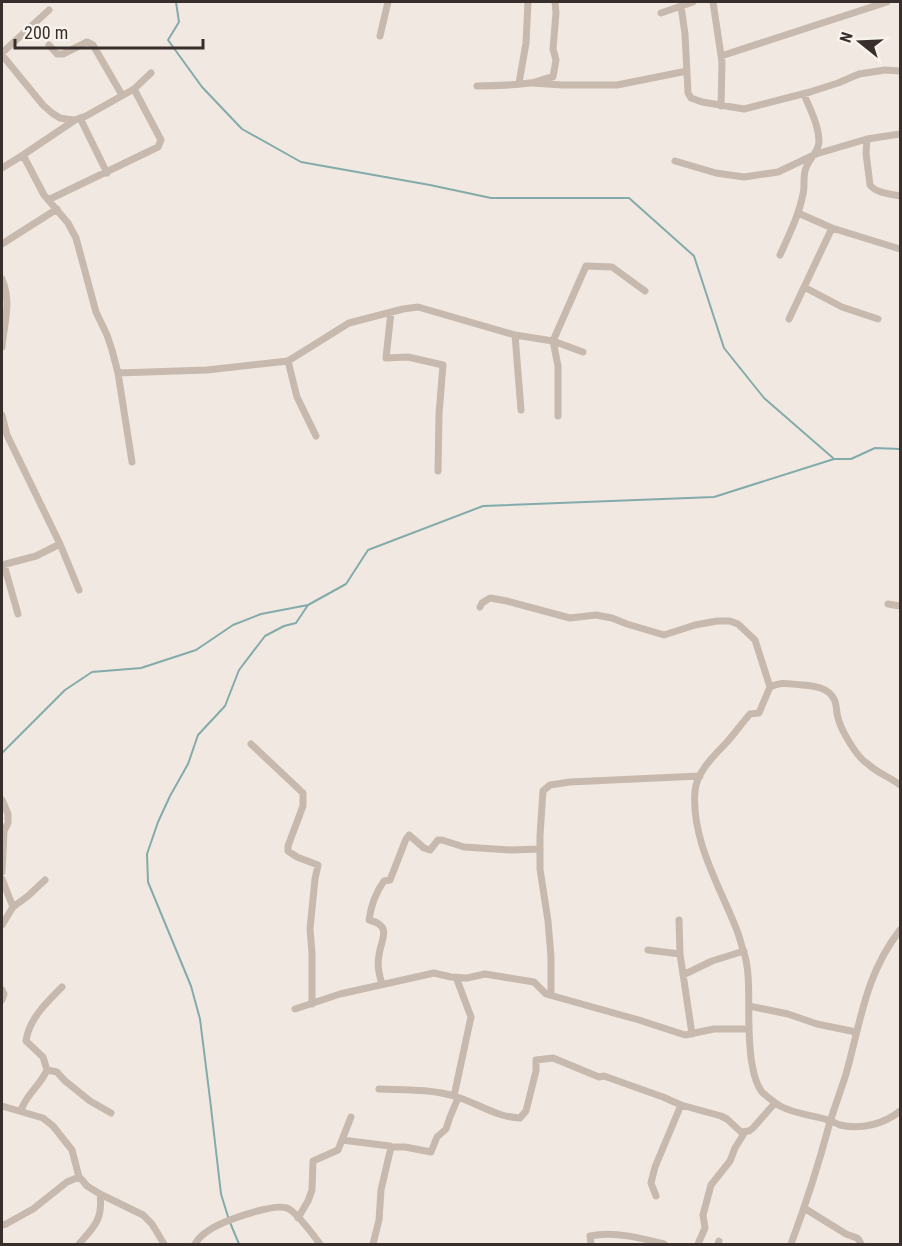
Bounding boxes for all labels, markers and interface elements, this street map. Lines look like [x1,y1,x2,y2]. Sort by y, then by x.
scale bar [15,12,202,50]
north arrow [830,12,890,72]
text: 200 m [24,22,68,43]
text: N [836,30,857,45]

